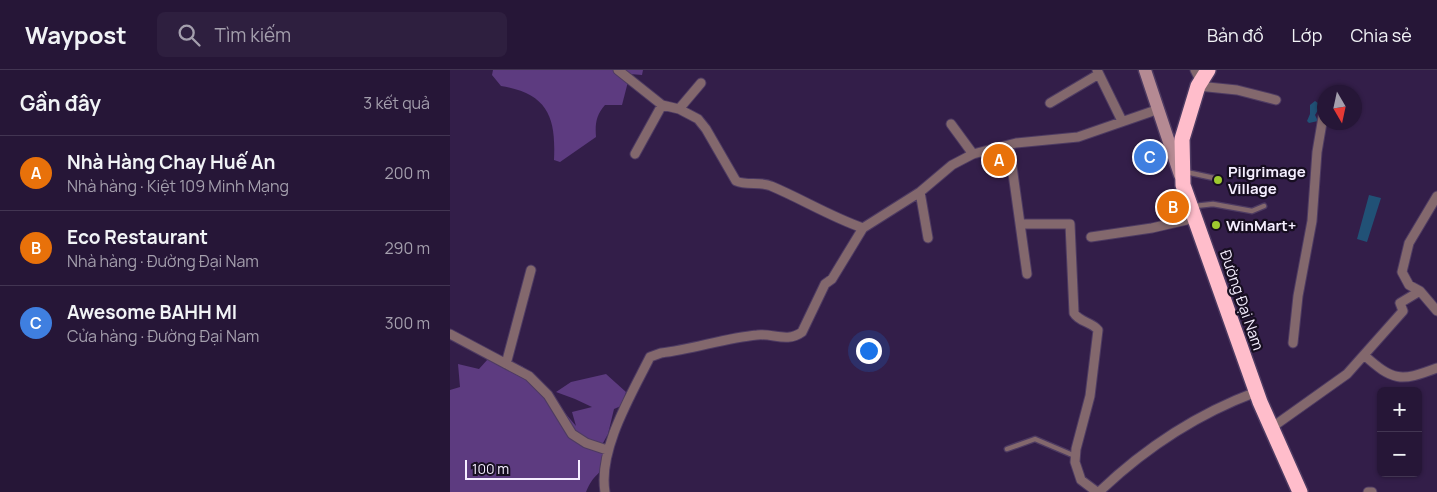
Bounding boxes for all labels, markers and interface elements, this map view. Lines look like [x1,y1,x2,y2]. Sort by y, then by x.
search box [157,12,507,57]
text: Waypost [25,18,127,51]
icon: search [175,21,203,49]
text: Tìm kiếm [215,22,291,48]
text: Bản đồ [1207,23,1264,47]
text: Lớp [1292,23,1322,47]
text: Chia sẻ [1350,23,1412,47]
north arrow [1317,85,1362,130]
text: Gần đây [20,89,101,117]
text: 3 kết quả [363,92,430,114]
pin: C [1134,138,1166,176]
pin: A [983,141,1015,179]
text: Nhà Hàng Chay Huế An [67,149,276,175]
place label: Pilgrimage Village [1228,161,1306,199]
text: A [31,162,41,184]
text: 200 m [385,162,430,184]
marker: Pilgrimage Village [1212,174,1224,186]
text: Nhà hàng · Kiệt 109 Minh Mạng [67,175,289,197]
pin: B [1157,188,1189,226]
place label: WinMart+ [1226,215,1296,236]
marker: WinMart+ [1210,219,1222,231]
text: Eco Restaurant [67,224,208,250]
text: B [31,237,41,259]
text: 290 m [384,237,430,259]
street label: Đường Đại Nam [1215,247,1269,353]
text: Nhà hàng · Đường Đại Nam [67,250,259,272]
text: Awesome BAHH MI [67,299,237,325]
text: C [30,312,42,334]
text: 300 m [385,312,430,334]
text: Cửa hàng · Đường Đại Nam [67,325,259,347]
your location [856,338,882,364]
map controls [1377,387,1422,477]
button: + [1377,387,1422,432]
button: − [1377,432,1422,477]
scale bar [465,457,580,480]
text: 100 m [472,459,509,478]

